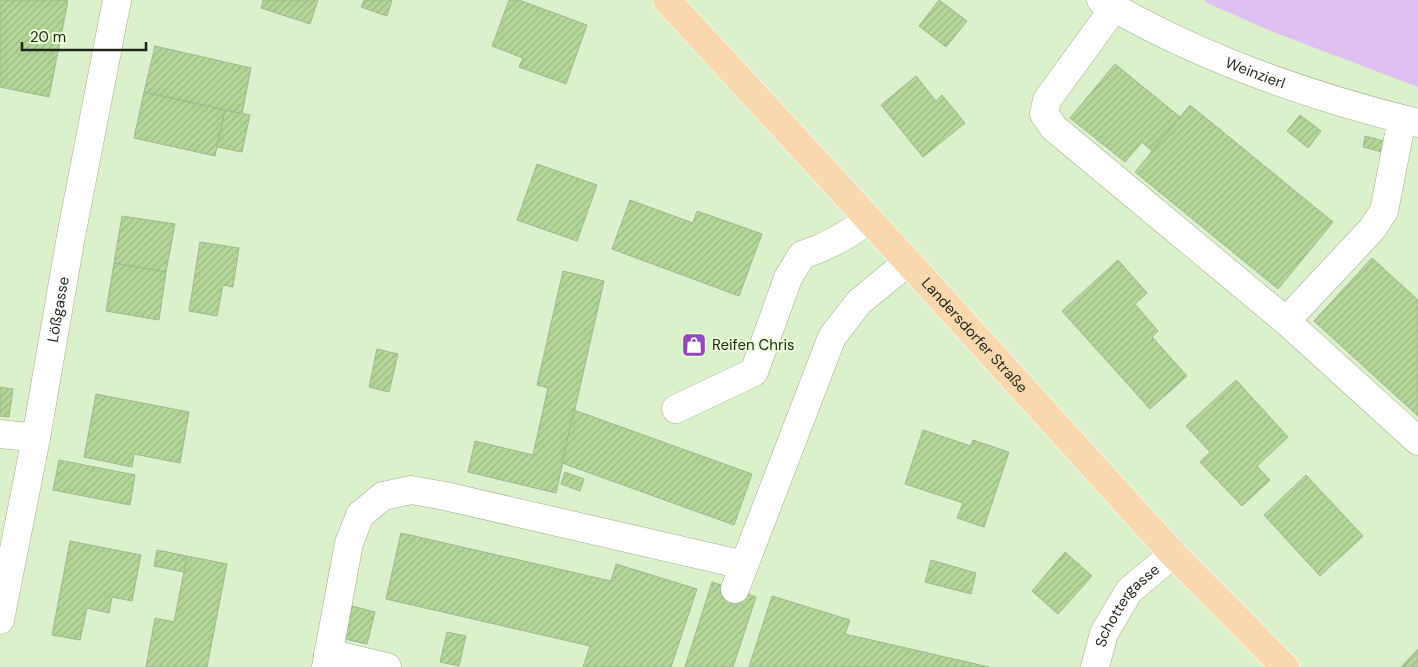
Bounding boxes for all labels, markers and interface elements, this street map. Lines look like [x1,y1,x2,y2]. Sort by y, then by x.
scale bar [22,20,146,52]
text: 20 m [30,27,66,47]
street label: Weinzierl [1222,53,1288,93]
street label: Landersdorfer Straße [917,273,1032,397]
street label: Lößgasse [43,275,74,344]
shop icon: Reifen Chris [681,332,707,358]
place label: Reifen Chris [712,335,795,355]
street label: Schottergasse [1091,560,1164,649]

